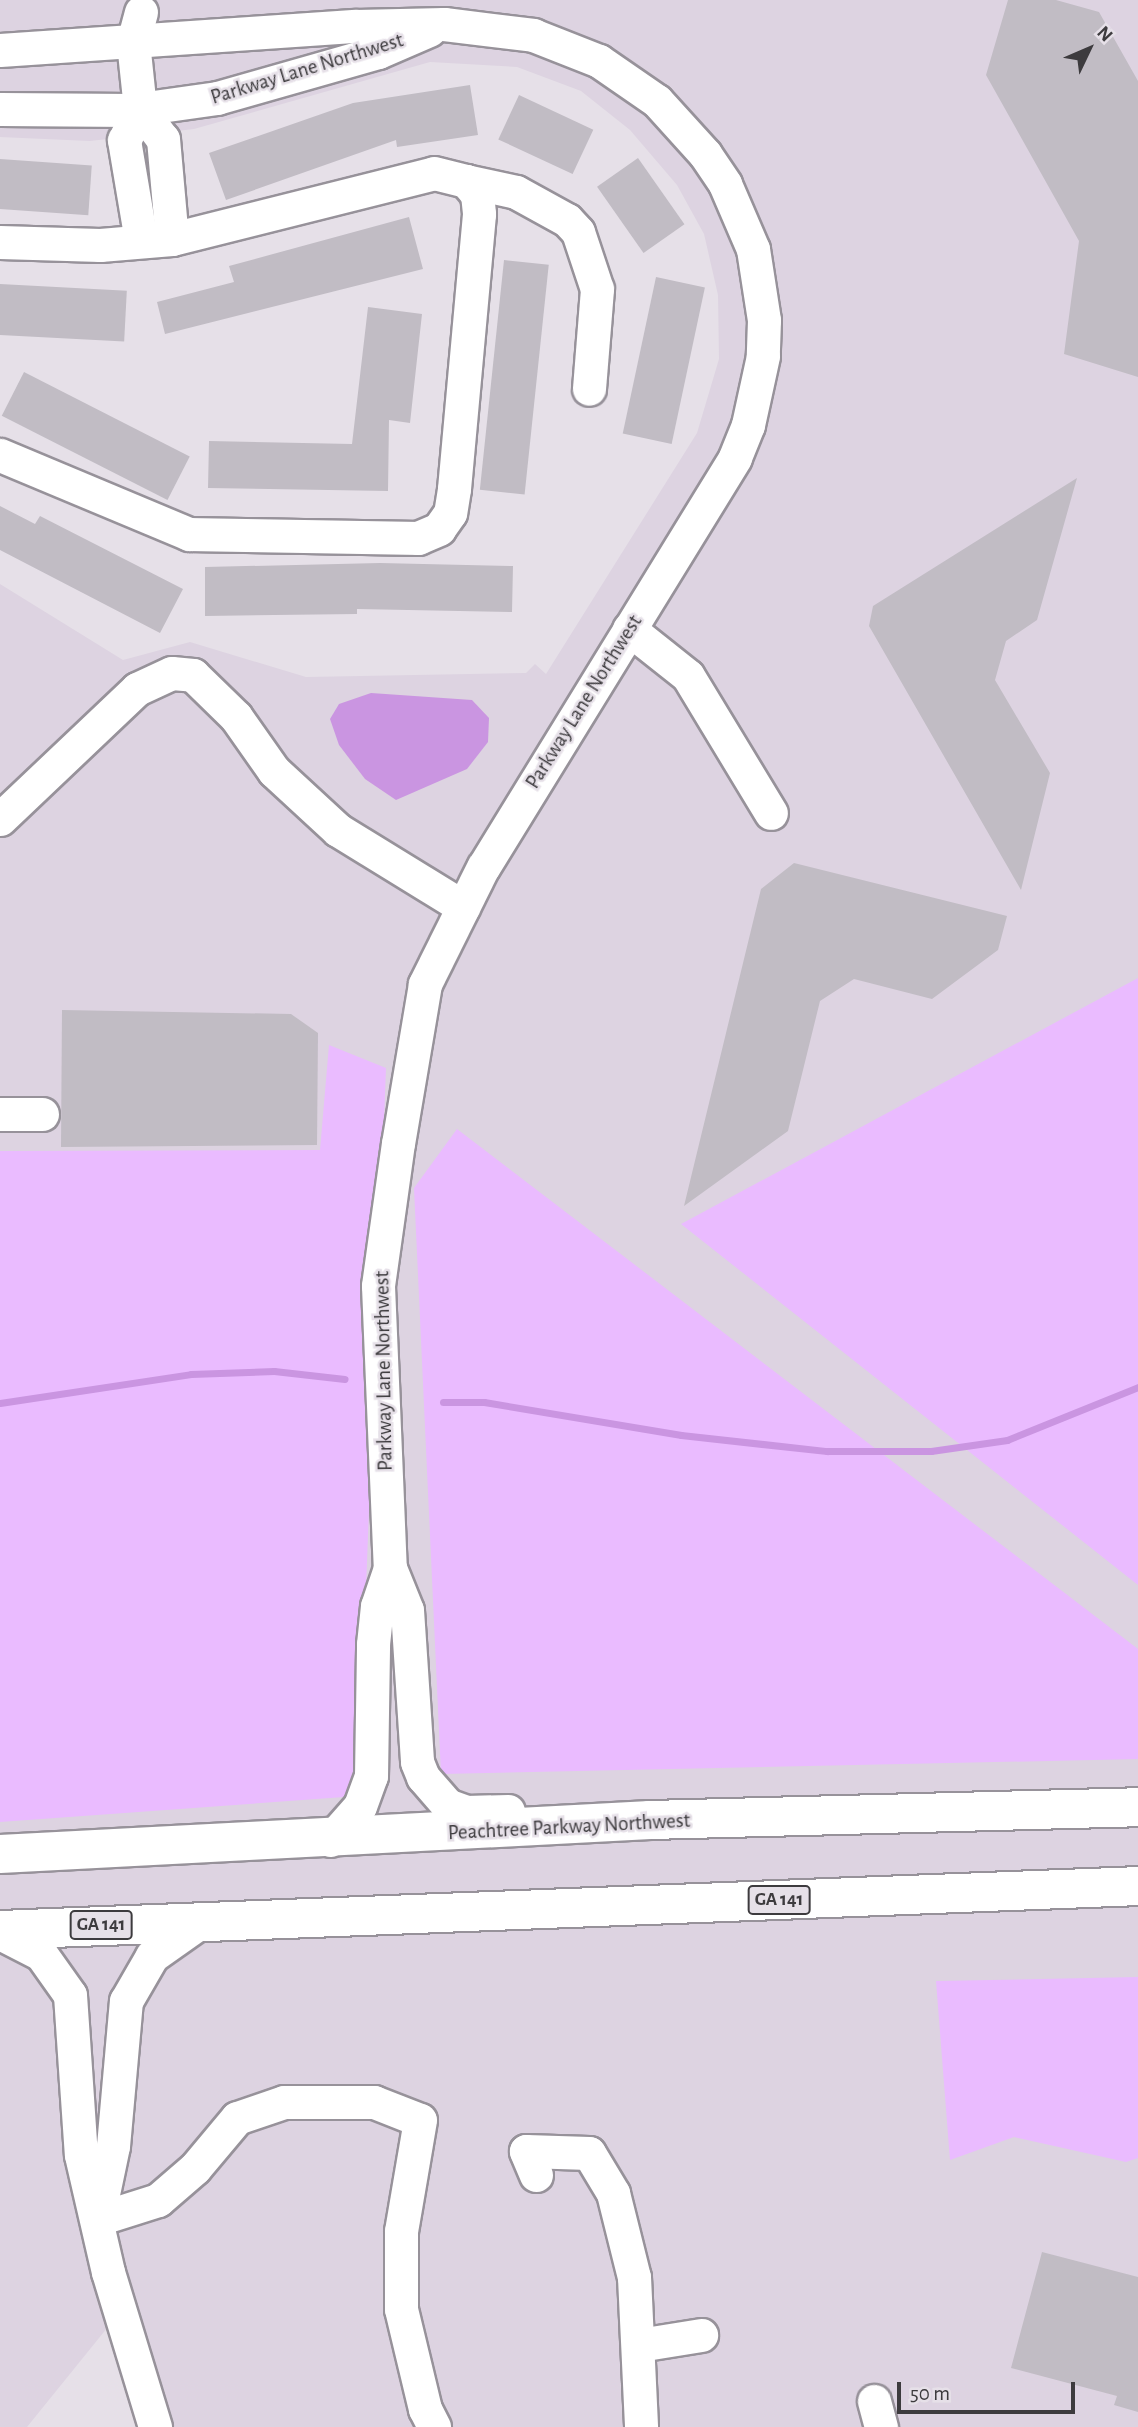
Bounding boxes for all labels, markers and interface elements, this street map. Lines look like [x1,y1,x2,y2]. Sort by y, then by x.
north arrow [1054,14,1124,84]
text: N [1093,23,1116,45]
street label: Parkway Lane Northwest [208,28,406,110]
street label: Parkway Lane Northwest [520,610,648,794]
street label: Parkway Lane Northwest [370,1271,398,1471]
street label: Peachtree Parkway Northwest [447,1808,691,1846]
road number: GA 141 [748,1884,810,1916]
road number: GA 141 [70,1910,132,1940]
scale bar [900,2368,1078,2412]
text: 50 m [910,2383,950,2404]

